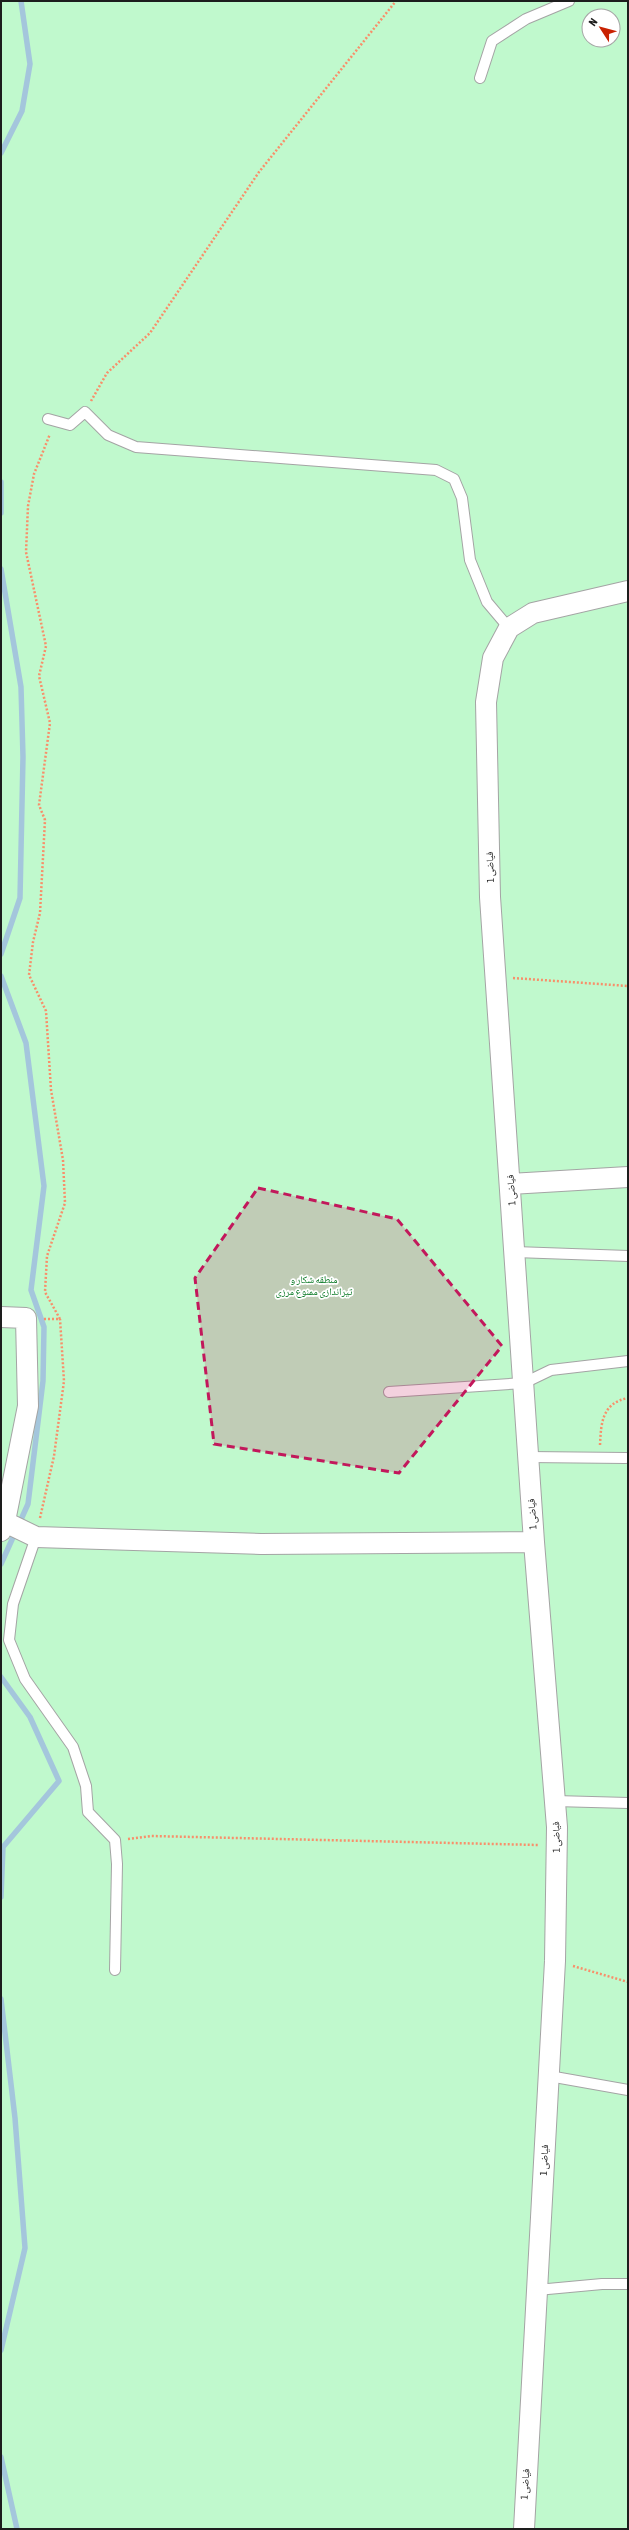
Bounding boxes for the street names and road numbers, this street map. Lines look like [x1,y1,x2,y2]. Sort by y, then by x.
street label: فیاضی 1 [484,851,497,883]
street label: فیاضی 1 [504,1174,519,1206]
street label: فیاضی 1 [525,1498,540,1530]
street label: فیاضی 1 [550,1821,563,1853]
street label: فیاضی 1 [538,2144,551,2176]
street label: فیاضی 1 [518,2468,533,2500]

